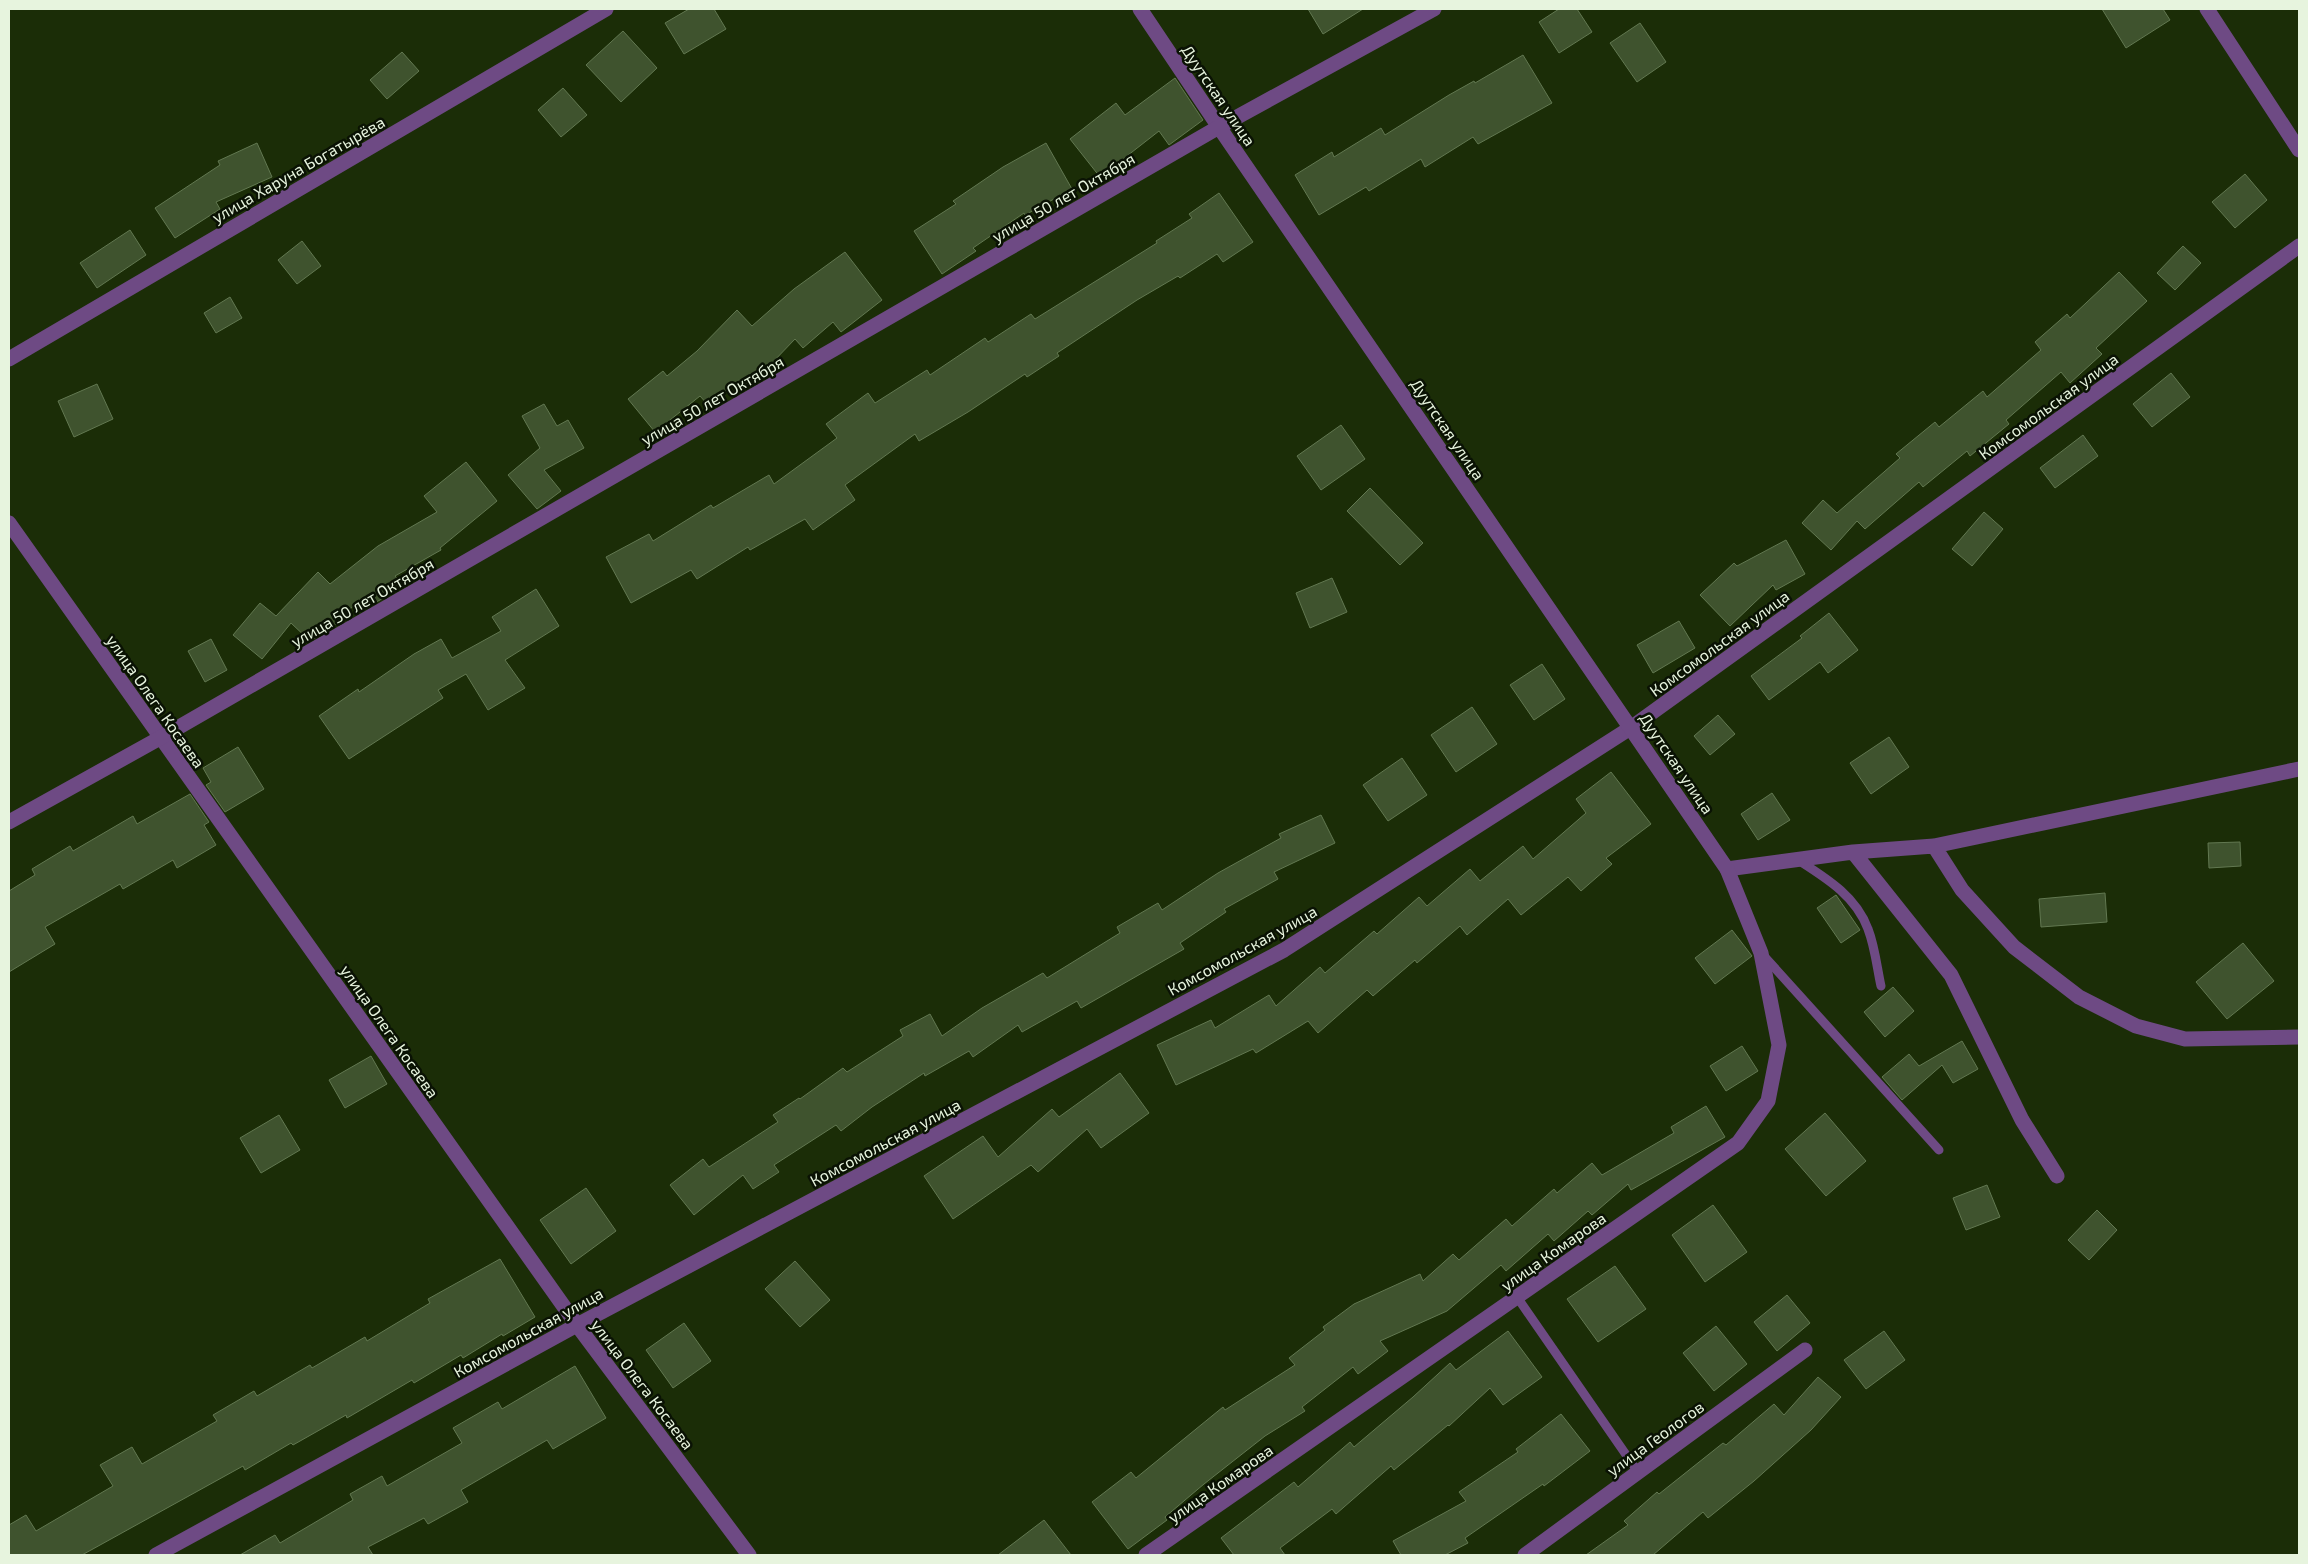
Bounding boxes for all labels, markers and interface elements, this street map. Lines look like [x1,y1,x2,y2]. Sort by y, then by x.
street label: Дуутская улица [1177,41,1260,150]
street label: улица Харуна Богатырёва [208,112,388,227]
street label: улица 50 лет Октября [988,148,1138,247]
street label: Комсомольская улица [1975,349,2122,464]
street label: улица 50 лет Октября [637,351,787,450]
street label: Дуутская улица [1406,375,1489,484]
street label: улица 50 лет Октября [287,553,437,652]
street label: Комсомольская улица [1646,586,1793,701]
street label: улица Олега Косаева [102,631,209,772]
street label: Дуутская улица [1635,709,1718,818]
street label: Комсомольская улица [1164,901,1320,1000]
street label: улица Олега Косаева [336,961,443,1102]
street label: Комсомольская улица [806,1094,964,1191]
street label: улица Комарова [1497,1208,1610,1295]
street label: Комсомольская улица [450,1283,606,1382]
street label: улица Олега Косаева [587,1315,698,1453]
street label: улица Геологов [1603,1396,1708,1480]
street label: улица Комарова [1164,1440,1277,1527]

